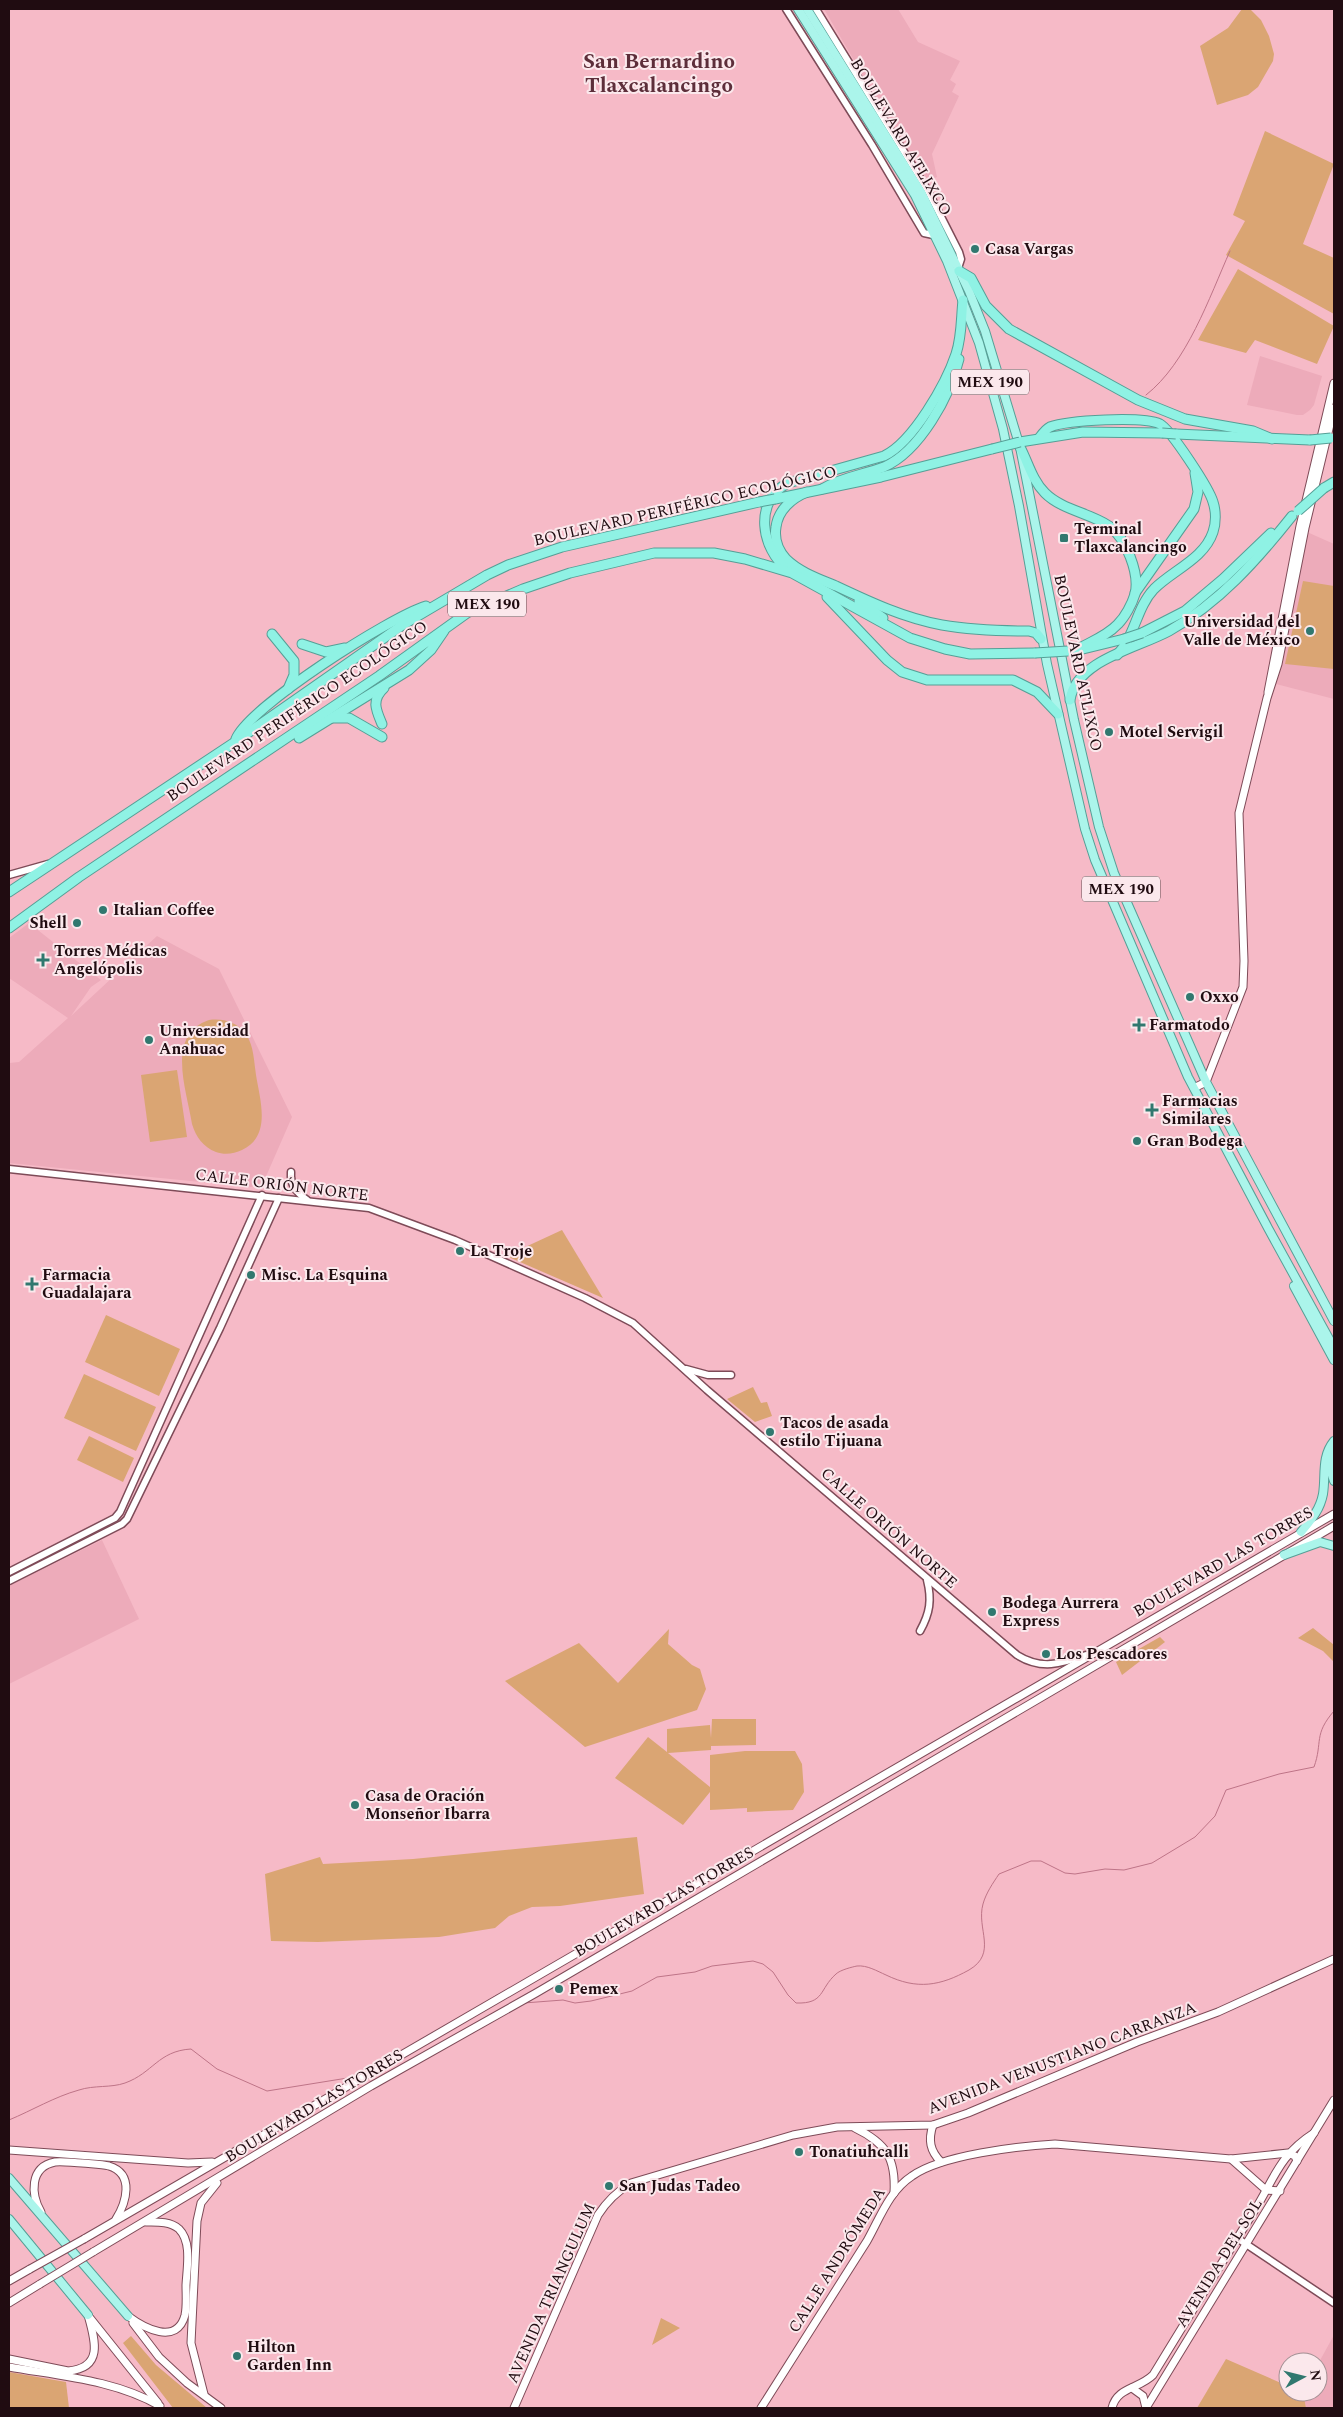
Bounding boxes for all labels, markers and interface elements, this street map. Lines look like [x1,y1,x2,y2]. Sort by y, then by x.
district label: San Bernardino Tlaxcalancingo [583,46,735,102]
street label: BOULEVARD ATLIXCO [844,54,958,220]
place label: Casa Vargas [985,237,1074,261]
marker: Casa Vargas [969,243,981,255]
road number: MEX 190 [951,370,1029,394]
street label: BOULEVARD PERIFÉRICO ECOLÓGICO [531,459,839,553]
place label: Terminal Tlaxcalancingo [1074,517,1187,559]
marker: Terminal Tlaxcalancingo [1058,532,1070,544]
street label: BOULEVARD ATLIXCO [1048,572,1108,754]
road number: MEX 190 [448,592,526,616]
place label: Universidad del Valle de México [1183,610,1300,652]
street label: BOULEVARD PERIFÉRICO ECOLÓGICO [162,614,432,808]
marker: Universidad del Valle de México [1304,625,1316,637]
place label: Motel Servigil [1119,720,1223,744]
marker: Motel Servigil [1103,726,1115,738]
road number: MEX 190 [1082,876,1160,902]
place label: Italian Coffee [113,898,215,922]
marker: Italian Coffee [97,904,109,916]
place label: Shell [30,911,67,935]
marker: Shell [71,917,83,929]
place label: Torres Médicas Angelópolis [54,939,167,981]
marker: Torres Médicas Angelópolis [36,953,50,967]
place label: Oxxo [1200,985,1239,1009]
marker: Oxxo [1184,991,1196,1003]
place label: Farmatodo [1149,1013,1230,1037]
place label: Universidad Anahuac [159,1019,249,1061]
marker: Farmatodo [1133,1019,1145,1031]
marker: Universidad Anahuac [143,1034,155,1046]
place label: Farmacias Similares [1162,1089,1238,1131]
marker: Farmacias Similares [1146,1104,1158,1116]
place label: Gran Bodega [1147,1129,1243,1153]
marker: Gran Bodega [1131,1135,1143,1147]
street label: CALLE ORIÓN NORTE [194,1162,370,1208]
place label: La Troje [470,1239,532,1263]
marker: La Troje [454,1245,466,1257]
place label: Farmacia Guadalajara [42,1263,132,1305]
place label: Misc. La Esquina [261,1263,389,1287]
marker: Misc. La Esquina [245,1269,257,1281]
marker: Farmacia Guadalajara [26,1278,38,1290]
place label: Tacos de asada estilo Tijuana [780,1411,889,1453]
marker: Tacos de asada estilo Tijuana [764,1426,776,1438]
street label: CALLE ORIÓN NORTE [815,1462,963,1594]
street label: BOULEVARD LAS TORRES [1129,1501,1317,1623]
place label: Bodega Aurrera Express [1002,1591,1119,1633]
marker: Bodega Aurrera Express [986,1606,998,1618]
place label: Los Pescadores [1056,1642,1168,1666]
marker: Los Pescadores [1040,1648,1052,1660]
place label: Casa de Oración Monseñor Ibarra [365,1784,491,1826]
marker: Casa de Oración Monseñor Ibarra [349,1799,361,1811]
street label: BOULEVARD LAS TORRES [570,1841,758,1963]
place label: Pemex [569,1977,619,2001]
marker: Pemex [553,1983,565,1995]
street label: AVENIDA VENUSTIANO CARRANZA [924,1996,1200,2120]
street label: BOULEVARD LAS TORRES [220,2043,408,2169]
place label: Tonatiuhcalli [809,2140,909,2164]
marker: Tonatiuhcalli [793,2146,805,2158]
place label: San Judas Tadeo [619,2174,741,2198]
marker: San Judas Tadeo [603,2180,615,2192]
street label: CALLE ANDRÓMEDA [782,2183,892,2337]
street label: AVENIDA DEL SOL [1170,2194,1268,2332]
street label: AVENIDA TRIANGULUM [500,2199,602,2387]
place label: Hilton Garden Inn [247,2335,332,2377]
marker: Hilton Garden Inn [231,2350,243,2362]
north arrow [1278,2352,1328,2402]
text: N [1304,2369,1327,2382]

